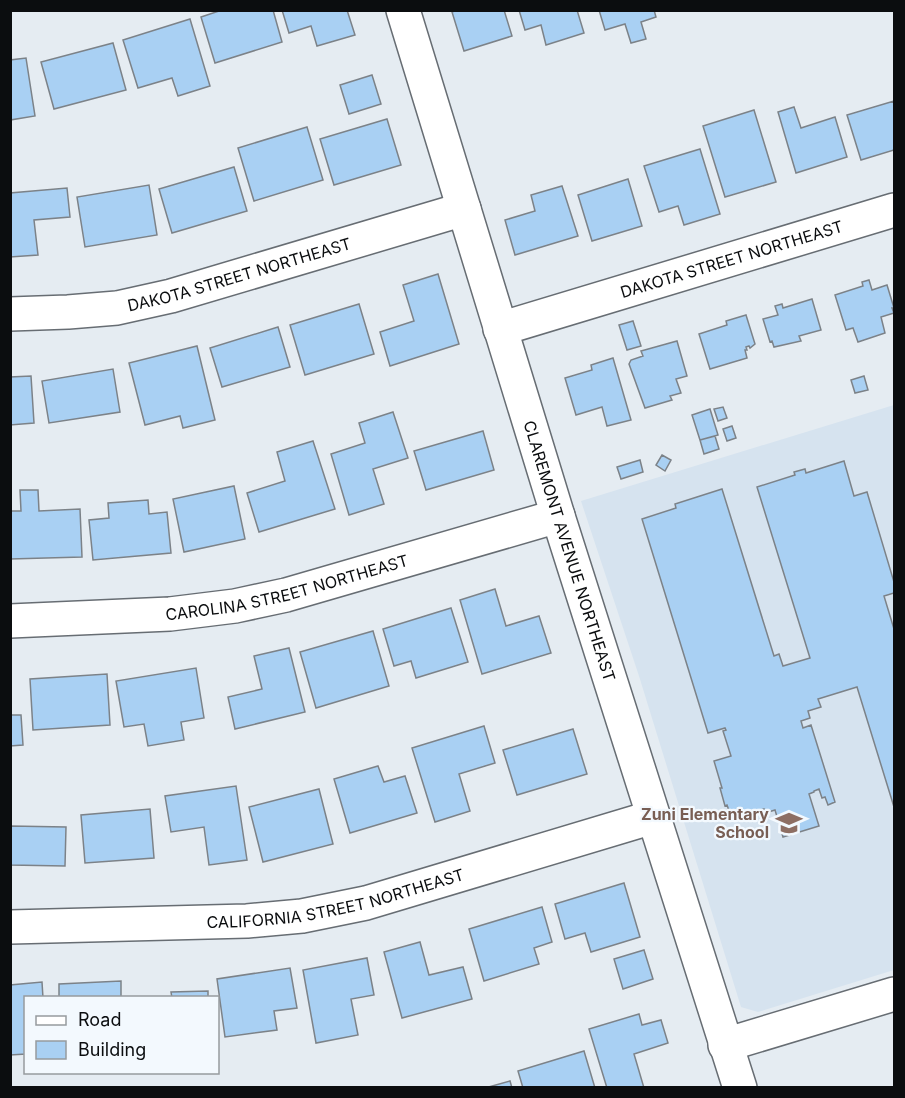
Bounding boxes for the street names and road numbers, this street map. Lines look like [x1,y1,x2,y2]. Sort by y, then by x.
street label: DAKOTA STREET NORTHEAST [618,216,845,302]
street label: DAKOTA STREET NORTHEAST [126,233,353,315]
street label: CLAREMONT AVENUE NORTHEAST [519,418,620,684]
street label: CAROLINA STREET NORTHEAST [164,550,410,624]
street label: CALIFORNIA STREET NORTHEAST [206,864,466,932]

